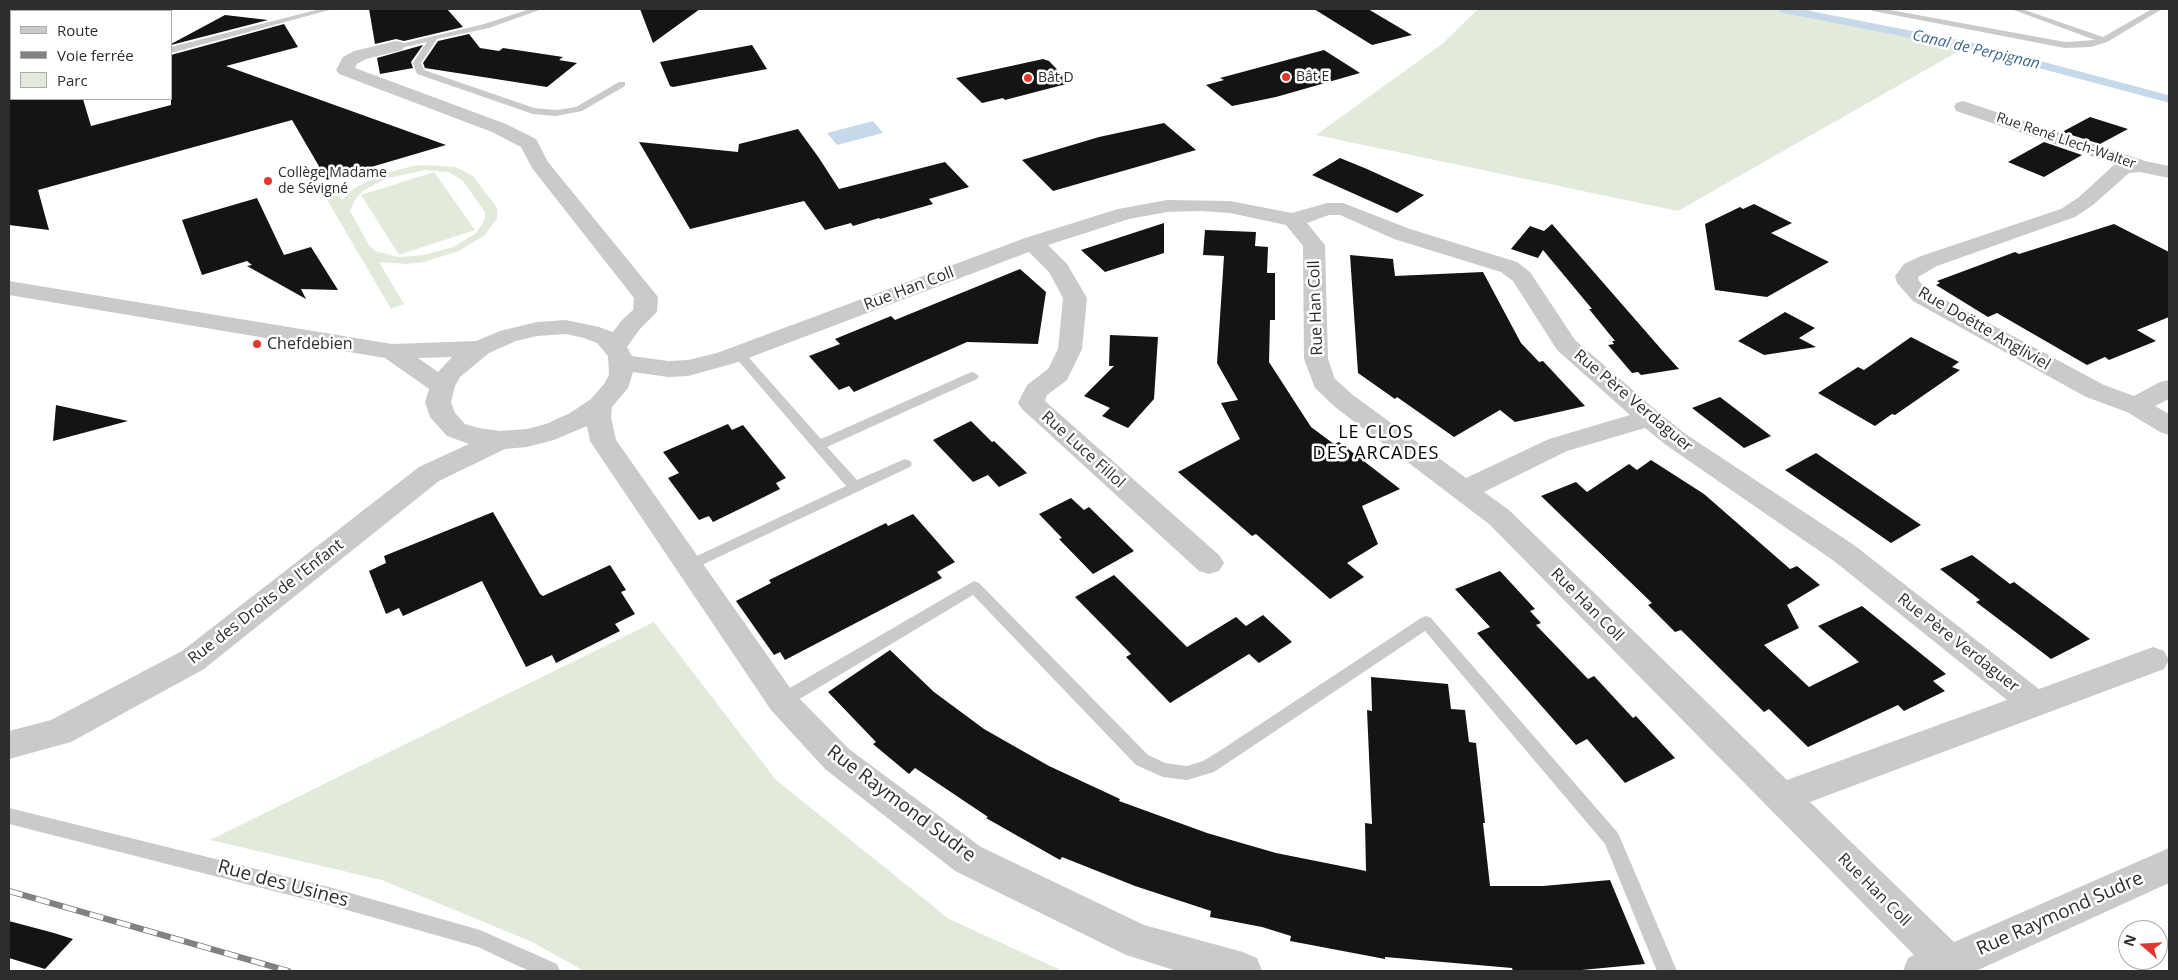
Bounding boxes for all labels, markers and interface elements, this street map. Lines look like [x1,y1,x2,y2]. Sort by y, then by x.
legend [10,10,172,100]
text: Route [57,20,98,40]
water label: Canal de Perpignan [1911,27,2041,73]
text: Voie ferrée [57,45,134,65]
place label: Bât E [1296,69,1329,85]
text: Parc [57,70,88,90]
place label: Bât D [1038,70,1074,86]
marker: Bât E [1280,71,1292,83]
marker: Bât D [1022,72,1034,84]
street label: Rue René Llech-Walter [1994,109,2138,173]
place label: Collège Madame de Sévigné [278,165,387,198]
marker: Collège Madame de Sévigné [262,175,274,187]
street label: Rue Han Coll [1305,260,1327,356]
street label: Rue Han Coll [861,263,957,315]
street label: Rue Doëtte Angliviel [1915,283,2053,375]
place label: Chefdebien [267,334,353,354]
marker: Chefdebien [251,338,263,350]
street label: Rue Père Verdaguer [1570,346,1696,456]
street label: Rue Luce Fillol [1037,407,1129,493]
district label: LE CLOS DES ARCADES [1311,422,1441,464]
street label: Rue des Droits de l'Enfant [185,535,347,669]
street label: Rue Han Coll [1547,565,1627,645]
street label: Rue Père Verdaguer [1893,590,2023,696]
street label: Rue Raymond Sudre [822,741,980,867]
street label: Rue Han Coll [1834,850,1914,930]
street label: Rue des Usines [215,856,351,912]
street label: Rue Raymond Sudre [1973,867,2147,961]
north arrow [2118,920,2168,970]
text: N [2118,932,2140,949]

